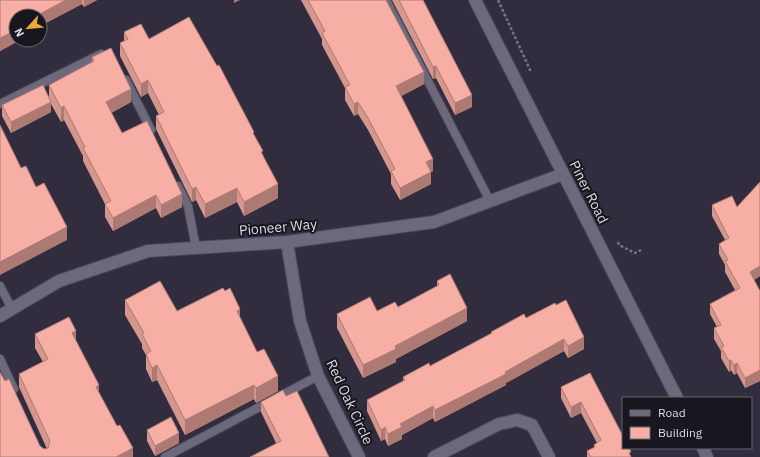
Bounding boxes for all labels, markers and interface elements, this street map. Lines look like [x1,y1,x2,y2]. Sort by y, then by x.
north arrow [8,8,48,48]
text: N [11,26,27,39]
street label: Piner Road [565,158,613,226]
street label: Pioneer Way [238,215,318,239]
street label: Red Oak Circle [322,357,378,448]
legend [622,397,752,449]
text: Road [658,405,686,420]
text: Building [658,425,703,440]

